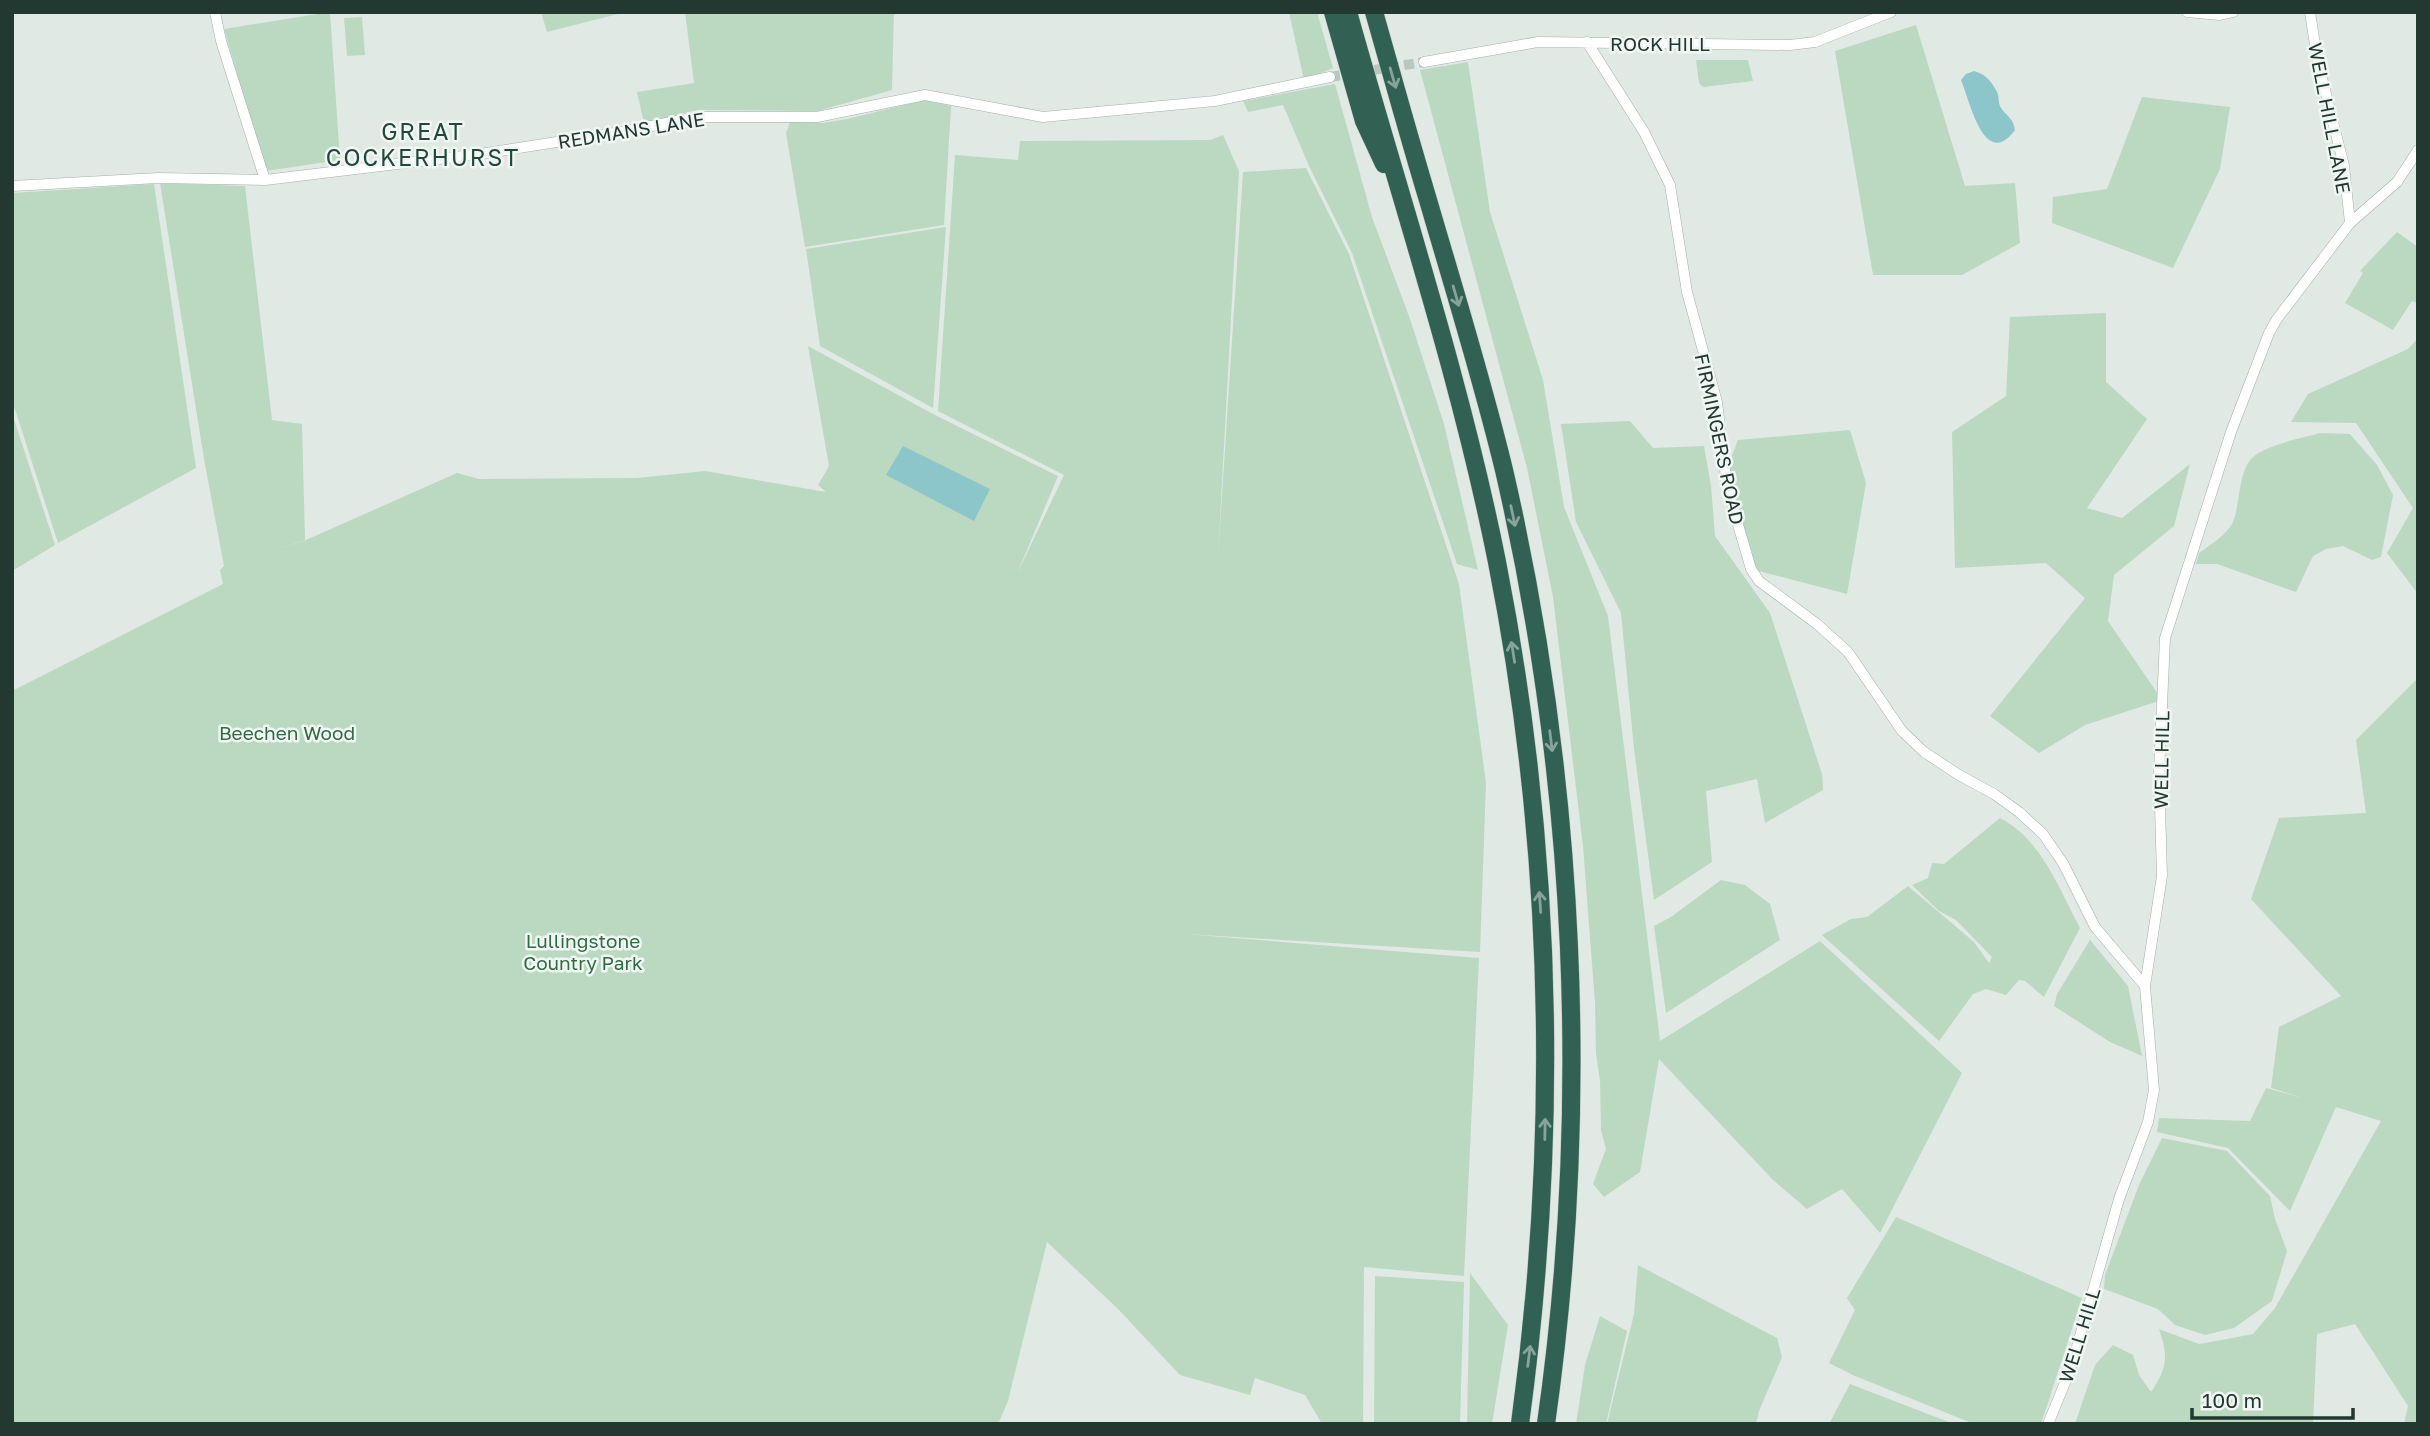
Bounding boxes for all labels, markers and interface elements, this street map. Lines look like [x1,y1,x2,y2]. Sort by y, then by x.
street label: ROCK HILL [1610,32,1710,55]
street label: WELL HILL LANE [2304,41,2356,195]
one-way arrow [1387,67,1400,89]
street label: REDMANS LANE [556,107,706,153]
district label: GREAT COCKERHURST [326,117,520,171]
one-way arrow [1451,285,1464,307]
street label: FIRMINGERS ROAD [1691,351,1749,527]
one-way arrow [1507,504,1521,527]
one-way arrow [1506,641,1519,663]
street label: WELL HILL [2149,710,2173,809]
park label: Beechen Wood [219,721,355,744]
one-way arrow [1545,729,1558,752]
one-way arrow [1534,891,1547,914]
park label: Lullingstone Country Park [523,929,643,974]
one-way arrow [1538,1118,1551,1141]
street label: WELL HILL [2054,1284,2104,1385]
one-way arrow [1522,1345,1535,1368]
scale bar [2192,1376,2353,1420]
text: 100 m [2202,1387,2262,1413]

